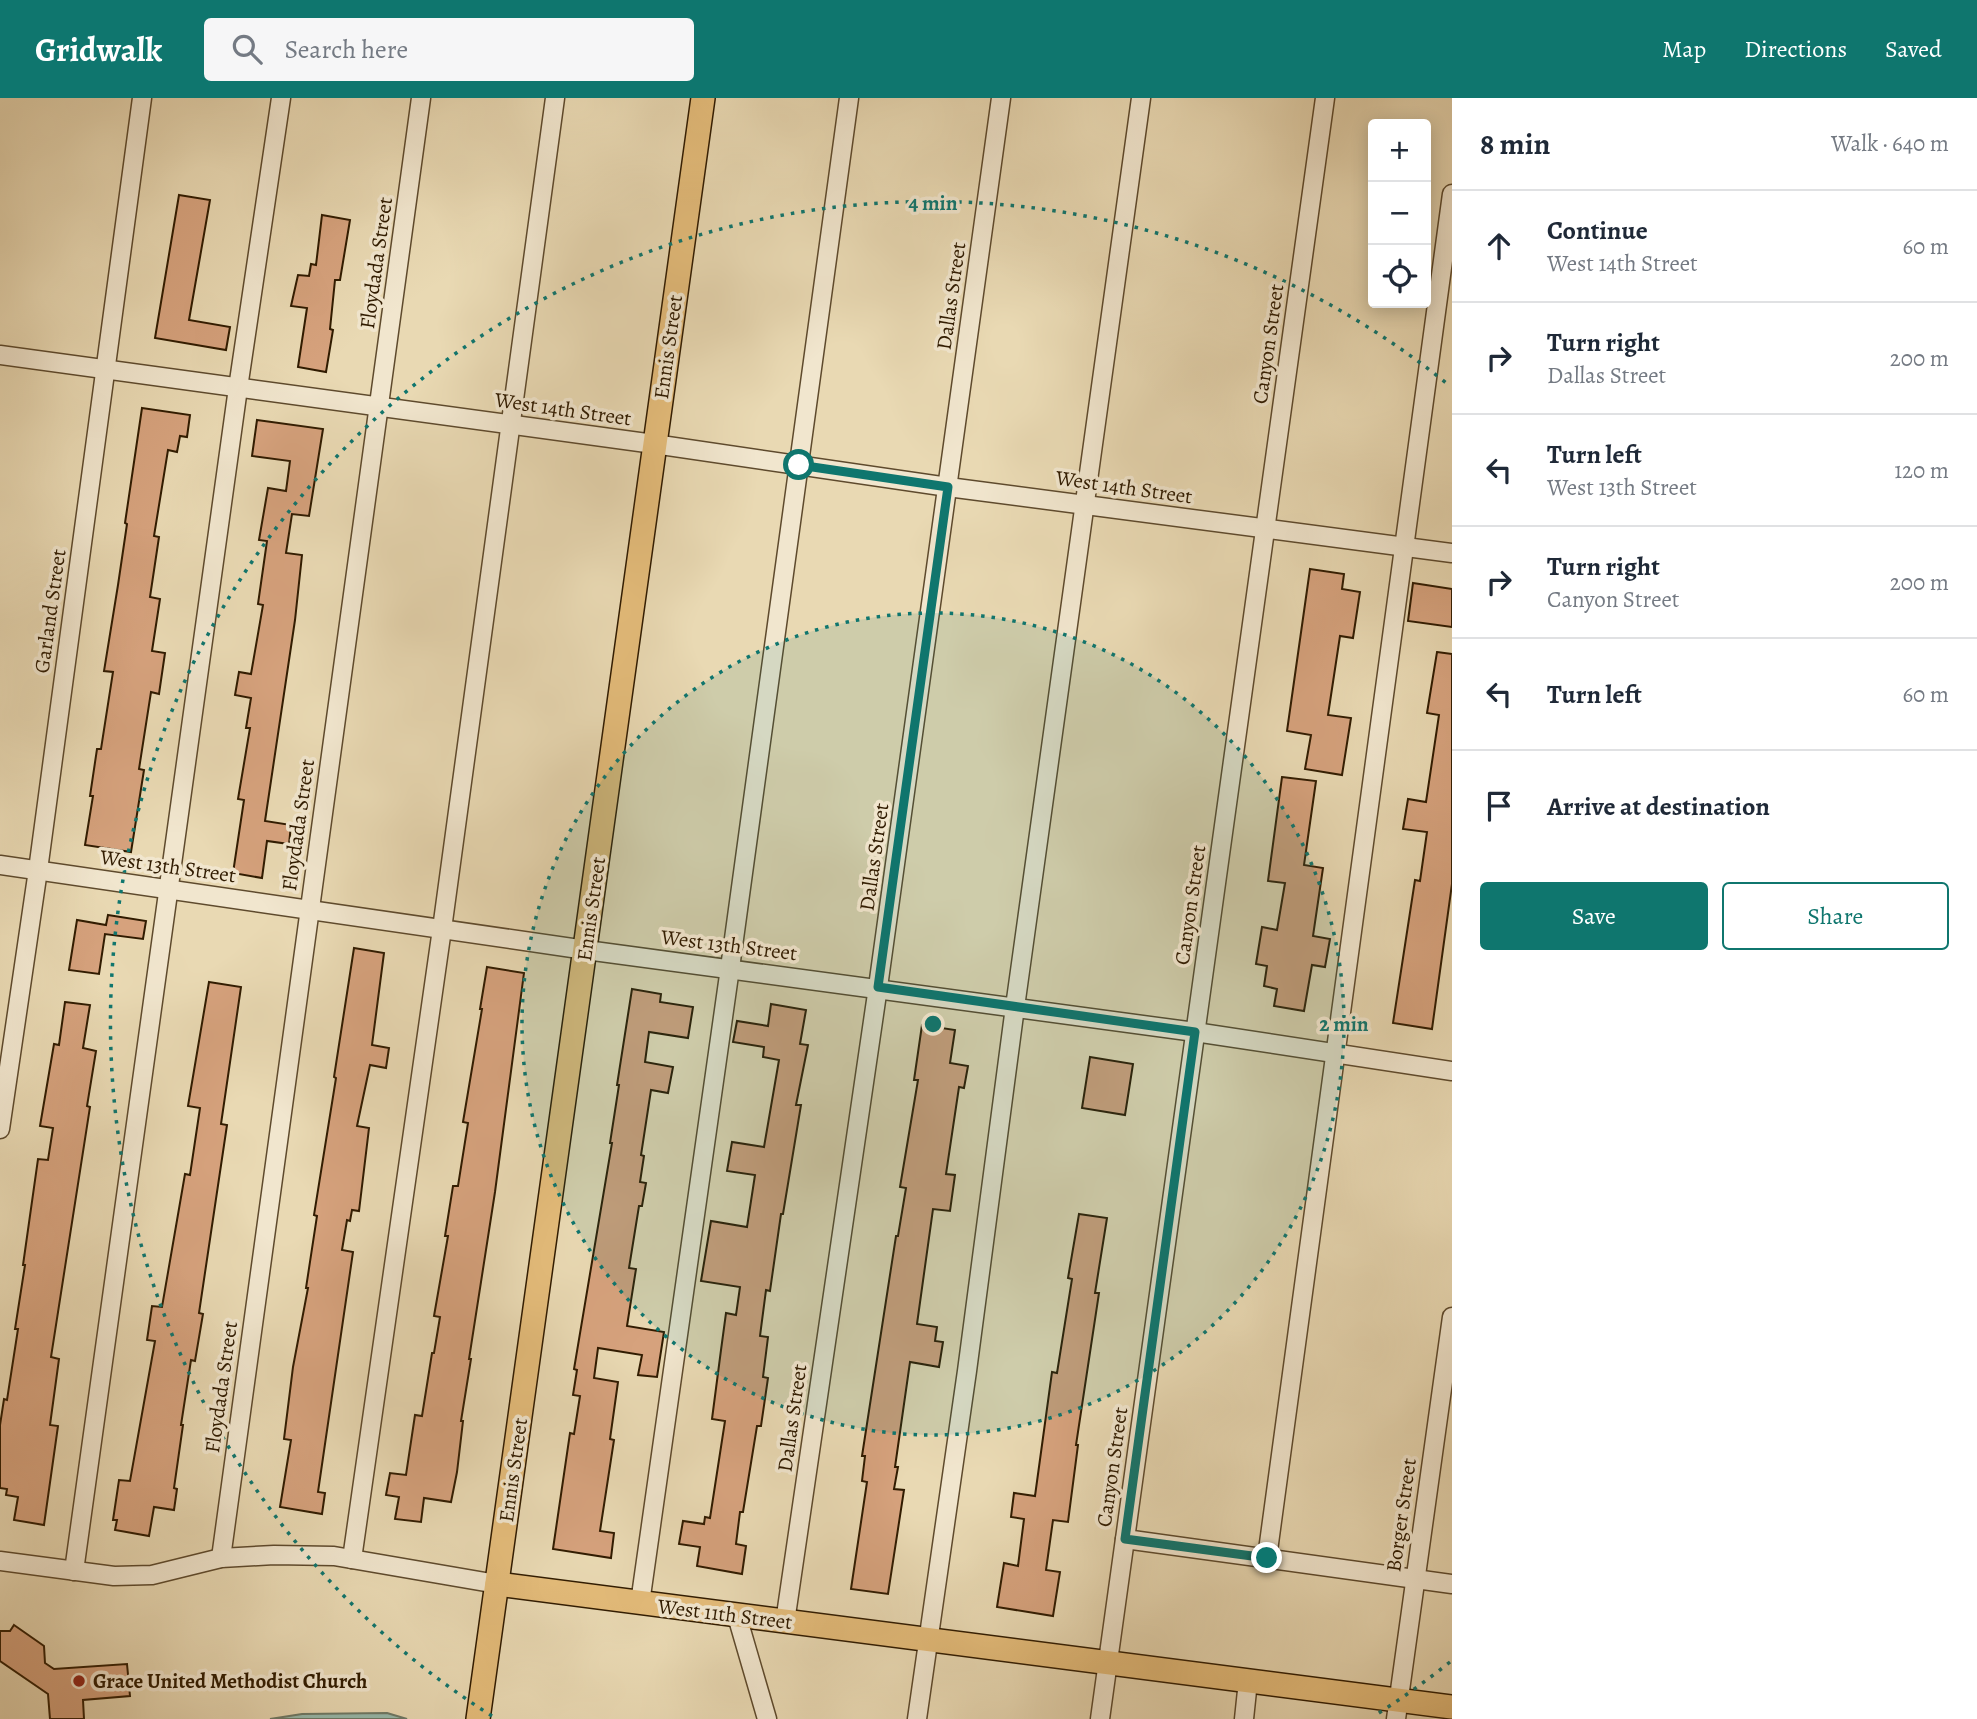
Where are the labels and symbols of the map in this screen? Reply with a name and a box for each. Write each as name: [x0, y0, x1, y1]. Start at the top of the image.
text: 4 min: [908, 189, 958, 217]
street label: Floydada Street: [353, 195, 399, 331]
street label: Dallas Street: [930, 240, 972, 352]
street label: Canyon Street: [1246, 282, 1290, 406]
street label: Ennis Street: [647, 293, 689, 401]
street label: West 14th Street: [492, 385, 633, 432]
route start: [783, 449, 814, 480]
street label: West 14th Street: [1053, 463, 1194, 510]
street label: Garland Street: [27, 547, 73, 675]
street label: Floydada Street: [275, 757, 321, 893]
street label: Dallas Street: [853, 801, 895, 913]
street label: West 13th Street: [97, 842, 238, 889]
street label: Canyon Street: [1168, 843, 1212, 967]
street label: Ennis Street: [570, 855, 612, 963]
street label: West 13th Street: [658, 923, 799, 967]
text: 2 min: [1319, 1010, 1369, 1038]
centre of rings: [921, 1012, 945, 1036]
street label: Floydada Street: [198, 1319, 244, 1455]
street label: Dallas Street: [771, 1362, 813, 1474]
street label: Canyon Street: [1090, 1405, 1134, 1529]
street label: Ennis Street: [492, 1416, 534, 1524]
street label: Borger Street: [1379, 1456, 1423, 1574]
route end: [1251, 1542, 1282, 1573]
street label: West 11th Street: [655, 1592, 794, 1636]
place label: Grace United Methodist Church: [93, 1667, 368, 1695]
marker: Grace United Methodist Church: [71, 1673, 87, 1689]

